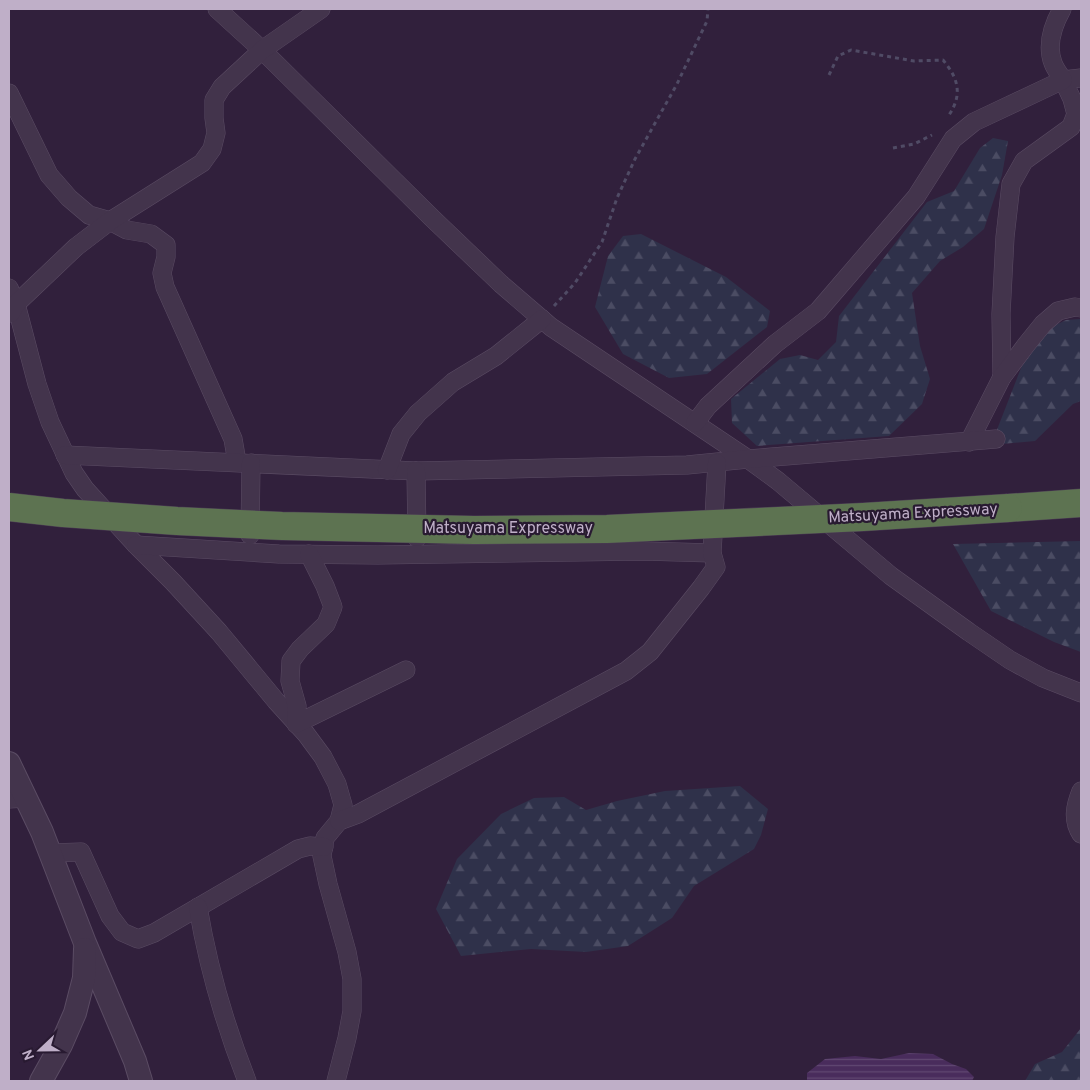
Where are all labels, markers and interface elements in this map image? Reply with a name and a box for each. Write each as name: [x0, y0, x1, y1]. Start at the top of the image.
street label: Matsuyama Expressway: [828, 500, 998, 528]
street label: Matsuyama Expressway: [423, 519, 593, 539]
north arrow: [15, 1025, 65, 1075]
text: N: [20, 1046, 39, 1062]

